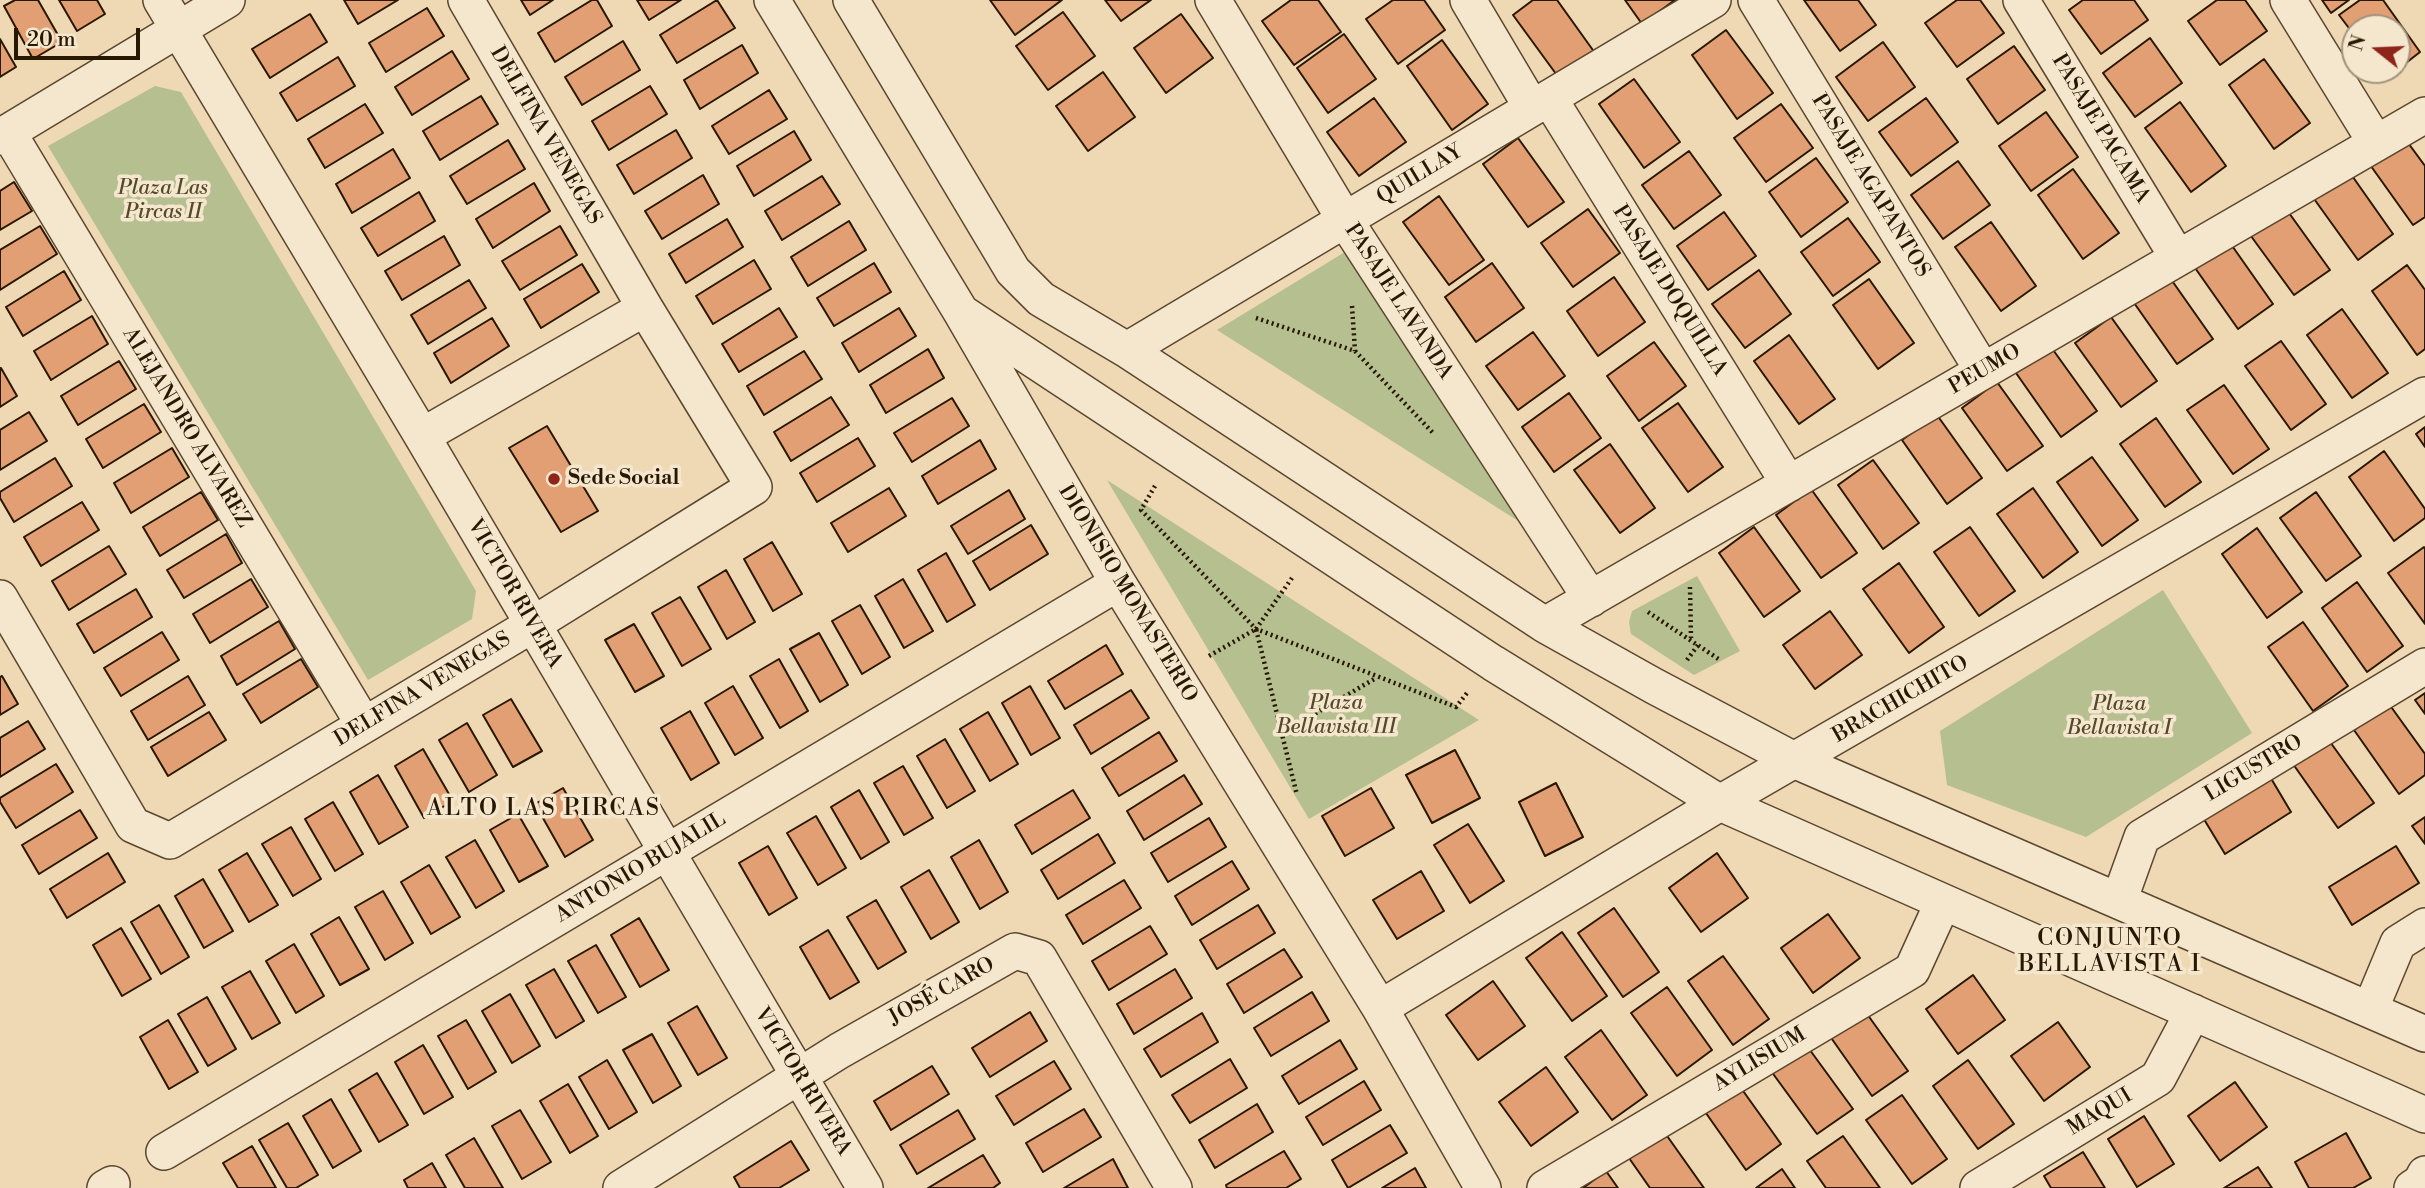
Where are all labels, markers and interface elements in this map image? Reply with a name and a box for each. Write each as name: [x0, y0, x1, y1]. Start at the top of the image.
scale bar: [18, 14, 144, 58]
north arrow: [2341, 14, 2411, 84]
text: 20 m: [27, 27, 76, 53]
text: N: [2344, 32, 2372, 54]
street label: DELFINA VENEGAS: [484, 42, 606, 230]
street label: PASAJE PACAMA: [2046, 50, 2154, 208]
street label: PASAJE AGAPANTOS: [1805, 90, 1935, 282]
street label: QUILLAY: [1373, 140, 1467, 210]
park label: Plaza Las Pircas II: [118, 176, 208, 226]
street label: PASAJE DOQUILLA: [1606, 201, 1732, 381]
street label: PASAJE LAVANDA: [1338, 219, 1458, 385]
street label: ALEJANDRO ALVAREZ: [116, 323, 256, 533]
street label: PEUMO: [1945, 339, 2025, 401]
place label: Sede Social: [568, 466, 679, 492]
marker: Sede Social: [546, 471, 562, 487]
street label: DIONISIO MONASTERIO: [1052, 481, 1202, 707]
street label: VICTOR RIVERA: [461, 515, 567, 673]
street label: DELFINA VENEGAS: [330, 627, 516, 753]
street label: BRACHICHITO: [1829, 651, 1973, 749]
park label: Plaza Bellavista III: [1276, 691, 1396, 741]
park label: Plaza Bellavista I: [2067, 692, 2171, 742]
street label: LIGUSTRO: [2200, 730, 2308, 808]
district label: ALTO LAS PIRCAS: [429, 795, 659, 823]
street label: ANTONIO BUJALIL: [551, 807, 731, 929]
district label: CONJUNTO BELLAVISTA I: [2020, 925, 2200, 979]
street label: JOSÉ CARO: [885, 953, 999, 1031]
street label: VICTOR RIVERA: [748, 1004, 856, 1160]
street label: AYLISIUM: [1709, 1023, 1811, 1097]
street label: MAQUI: [2063, 1084, 2137, 1142]

